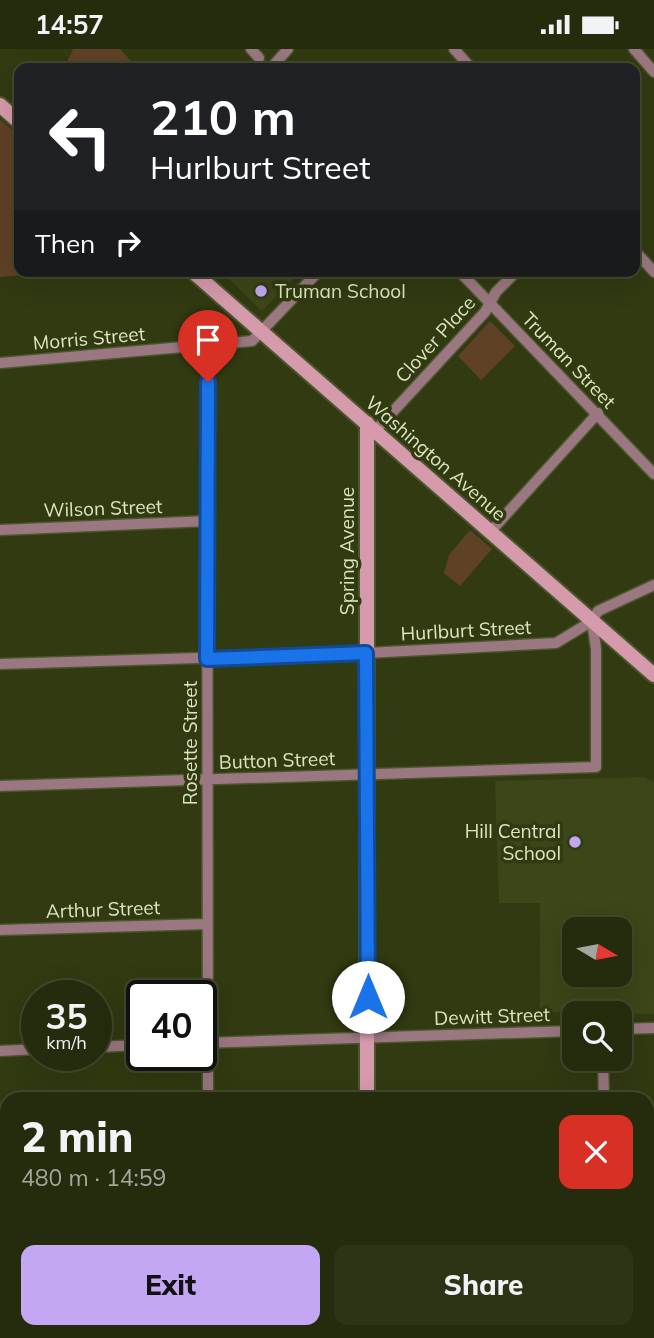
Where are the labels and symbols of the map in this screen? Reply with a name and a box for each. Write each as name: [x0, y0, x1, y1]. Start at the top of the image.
place label: Truman School: [275, 279, 406, 303]
marker: Truman School: [253, 283, 269, 299]
street label: Clover Place: [390, 291, 480, 387]
street label: Truman Street: [517, 307, 621, 413]
pin: [178, 310, 238, 382]
street label: Morris Street: [32, 321, 146, 355]
street label: Washington Avenue: [361, 390, 511, 526]
street label: Spring Avenue: [335, 487, 359, 615]
street label: Wilson Street: [43, 494, 163, 522]
street label: Hurlburt Street: [400, 615, 532, 645]
street label: Rosette Street: [178, 680, 202, 805]
street label: Button Street: [218, 746, 336, 774]
place label: Hill Central School: [465, 819, 561, 865]
marker: Hill Central School: [567, 834, 583, 850]
street label: Arthur Street: [45, 895, 161, 923]
north arrow: [562, 917, 632, 987]
position arrow: [331, 960, 405, 1034]
speed limit sign: 40: [126, 980, 217, 1071]
street label: Dewitt Street: [434, 1002, 551, 1030]

